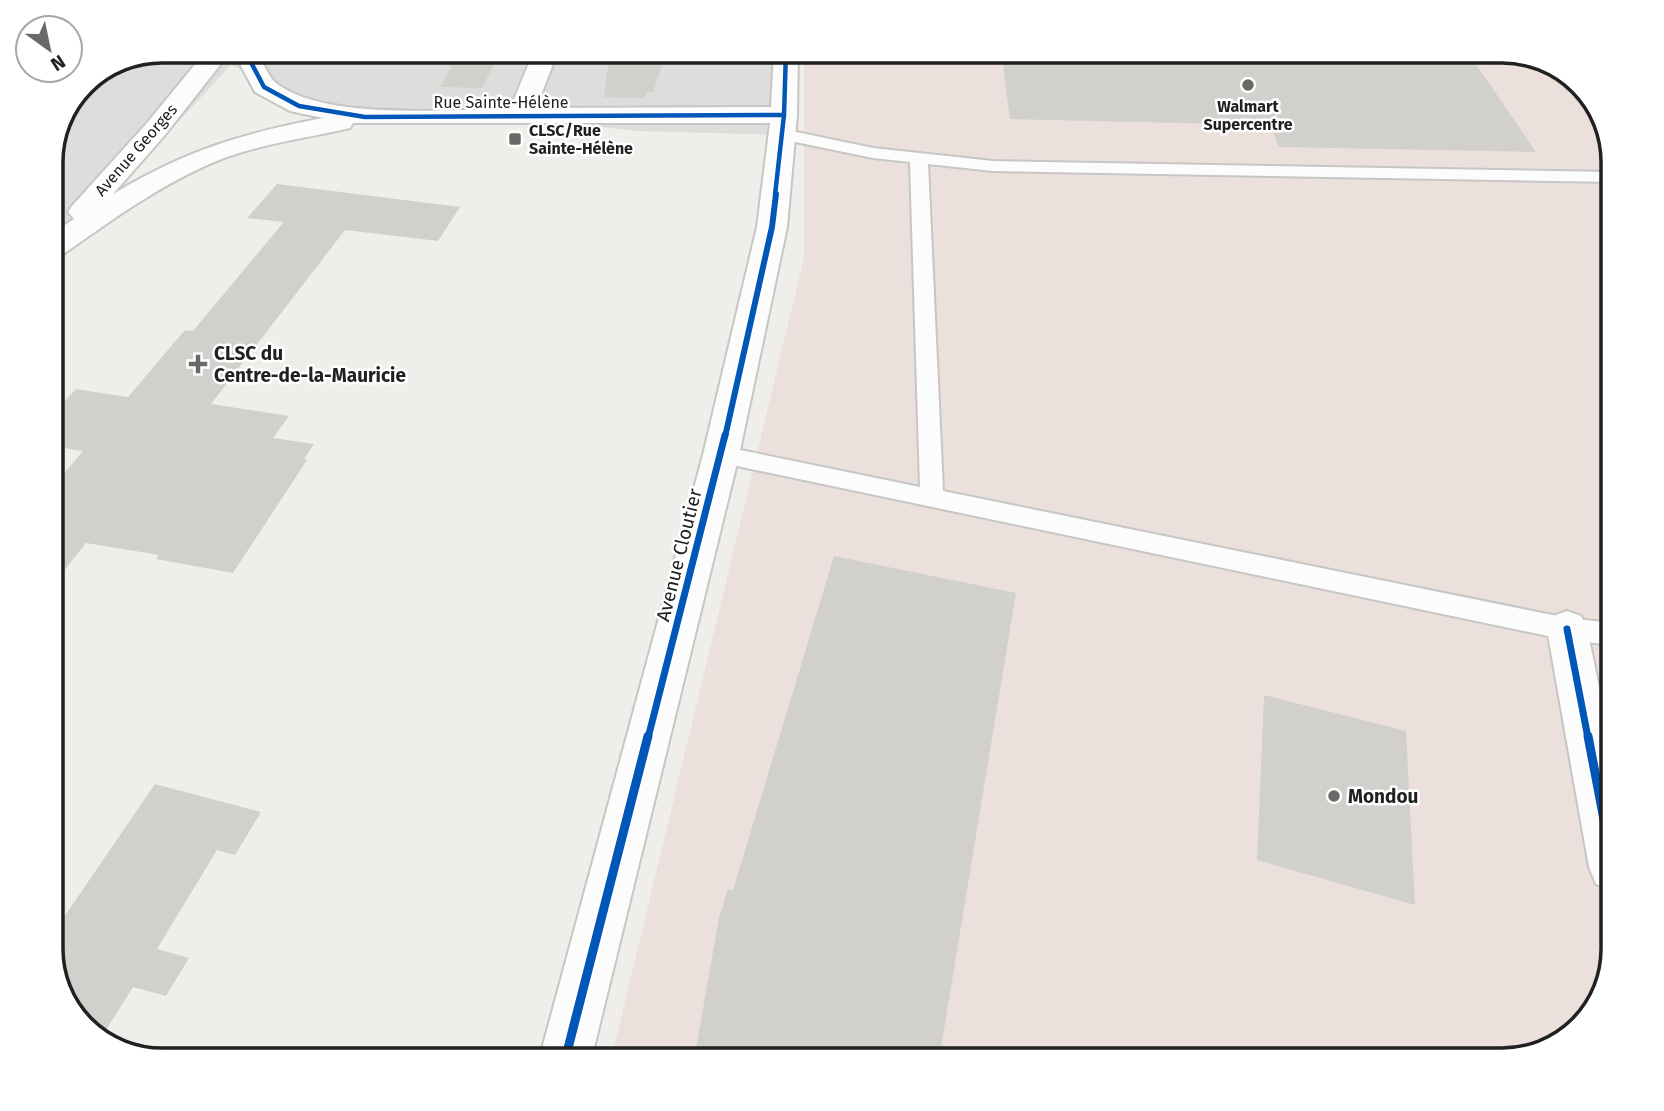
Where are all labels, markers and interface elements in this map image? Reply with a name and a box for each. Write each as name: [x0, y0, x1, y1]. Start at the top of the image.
north arrow: [14, 14, 84, 84]
text: N: [46, 50, 70, 76]
marker: Walmart Supercentre: [1240, 77, 1256, 93]
street label: Rue Sainte-Hélène: [434, 93, 569, 112]
place label: Walmart Supercentre: [1204, 97, 1293, 134]
street label: Avenue Georges: [91, 100, 181, 200]
place label: CLSC/Rue Sainte-Hélène: [529, 121, 633, 158]
marker: CLSC/Rue Sainte-Hélène: [507, 131, 523, 147]
place label: CLSC du Centre-de-la-Mauricie: [214, 342, 406, 387]
marker: CLSC du Centre-de-la-Mauricie: [188, 354, 208, 374]
street label: Avenue Cloutier: [651, 486, 707, 624]
place label: Mondou: [1348, 785, 1418, 808]
marker: Mondou: [1326, 788, 1342, 804]

